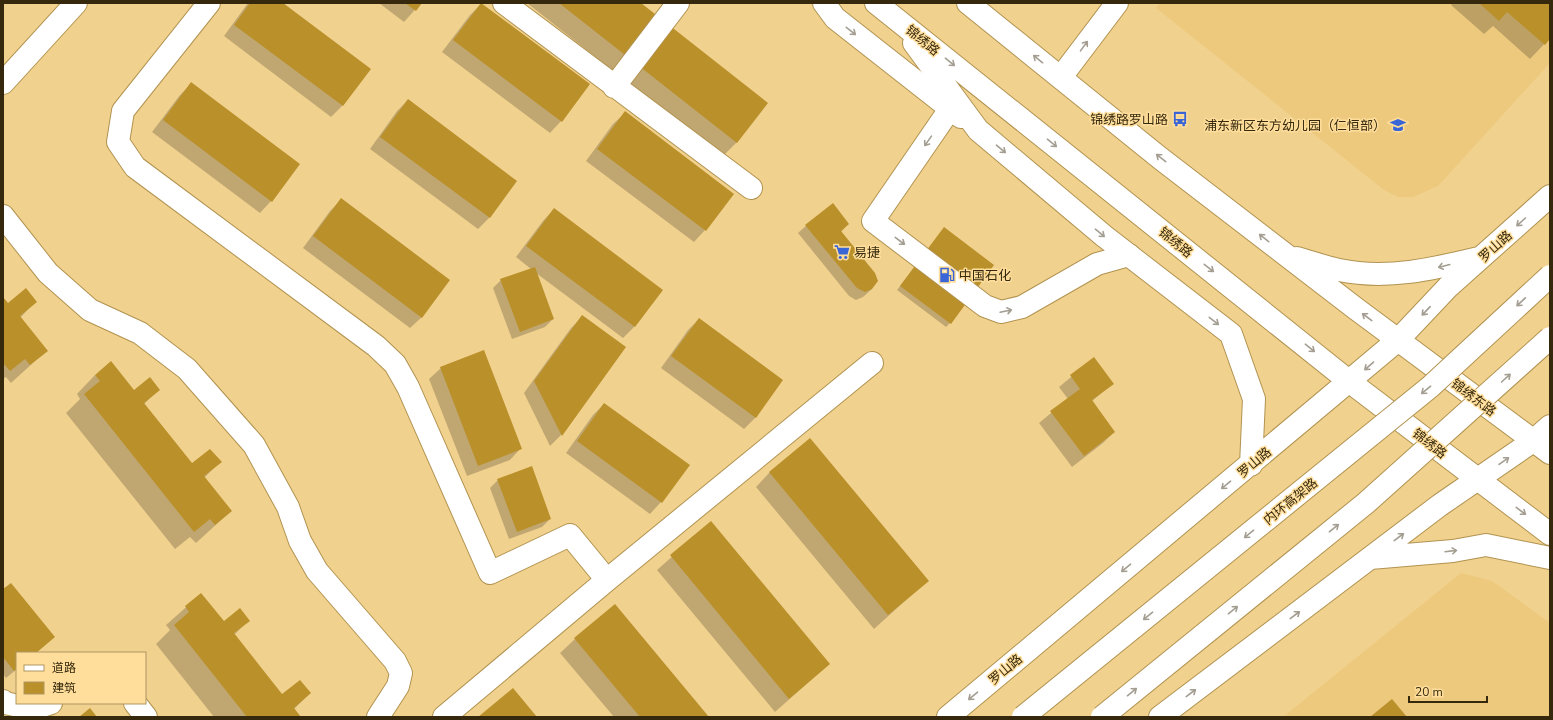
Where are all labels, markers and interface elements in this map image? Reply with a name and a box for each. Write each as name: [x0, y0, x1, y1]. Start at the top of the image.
street label: 锦绣路: [902, 22, 943, 60]
one-way arrow: [846, 26, 857, 35]
one-way arrow: [1080, 41, 1088, 52]
one-way arrow: [1033, 55, 1044, 64]
one-way arrow: [945, 58, 956, 67]
bus stop icon: 锦绣路罗山路: [1171, 110, 1189, 128]
place label: 锦绣路罗山路: [1090, 111, 1168, 129]
school or university icon: 浦东新区东方幼儿园（仁恒部）: [1389, 116, 1407, 134]
place label: 浦东新区东方幼儿园（仁恒部）: [1204, 117, 1386, 135]
one-way arrow: [924, 135, 932, 146]
one-way arrow: [1047, 139, 1058, 147]
one-way arrow: [995, 145, 1006, 154]
one-way arrow: [1156, 154, 1167, 163]
one-way arrow: [1516, 218, 1526, 227]
street label: 锦绣路: [1155, 224, 1196, 262]
street label: 罗山路: [1475, 227, 1516, 266]
one-way arrow: [1095, 228, 1106, 237]
one-way arrow: [1259, 234, 1270, 242]
one-way arrow: [894, 237, 905, 245]
supermarket icon: 易捷: [833, 243, 851, 261]
place label: 易捷: [854, 244, 880, 262]
one-way arrow: [1203, 263, 1214, 272]
one-way arrow: [1438, 263, 1451, 271]
fuel station icon: 中国石化: [938, 266, 956, 284]
place label: 中国石化: [959, 267, 1011, 285]
one-way arrow: [1516, 298, 1527, 307]
one-way arrow: [1000, 306, 1013, 314]
one-way arrow: [1421, 306, 1431, 316]
one-way arrow: [1362, 313, 1373, 321]
one-way arrow: [1209, 317, 1220, 325]
one-way arrow: [1305, 344, 1316, 353]
one-way arrow: [1363, 361, 1374, 370]
one-way arrow: [1500, 374, 1510, 383]
street label: 锦绣东路: [1447, 375, 1500, 421]
one-way arrow: [1420, 386, 1431, 395]
street label: 锦绣路: [1408, 425, 1450, 463]
street label: 罗山路: [1234, 443, 1275, 482]
one-way arrow: [1499, 457, 1510, 465]
street label: 内环高架路: [1260, 474, 1322, 529]
one-way arrow: [1221, 481, 1232, 490]
one-way arrow: [1515, 507, 1526, 515]
one-way arrow: [1329, 524, 1340, 533]
one-way arrow: [1243, 530, 1254, 538]
one-way arrow: [1393, 532, 1404, 541]
one-way arrow: [1444, 547, 1457, 555]
one-way arrow: [1121, 564, 1132, 573]
one-way arrow: [1228, 606, 1239, 615]
one-way arrow: [1142, 611, 1153, 620]
one-way arrow: [1289, 611, 1300, 619]
street label: 罗山路: [985, 650, 1026, 689]
legend: [16, 652, 146, 704]
text: 道路: [52, 660, 76, 676]
scale bar: [1409, 678, 1487, 704]
text: 建筑: [52, 680, 76, 696]
text: 20 m: [1415, 684, 1443, 700]
one-way arrow: [1127, 688, 1138, 697]
one-way arrow: [1186, 689, 1197, 698]
one-way arrow: [967, 692, 978, 701]

